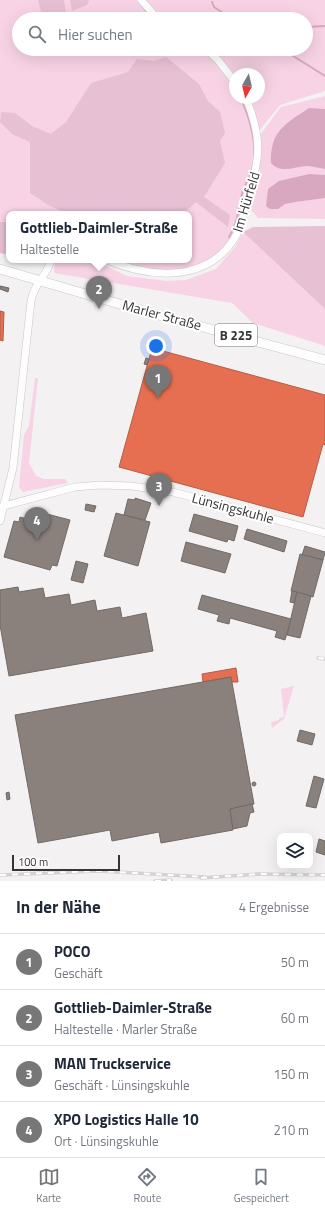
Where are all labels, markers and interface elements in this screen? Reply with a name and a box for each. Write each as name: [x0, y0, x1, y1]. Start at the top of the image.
search box: [12, 12, 313, 56]
icon: search: [26, 23, 48, 45]
text: Hier suchen: [58, 23, 133, 46]
north arrow: [229, 68, 265, 104]
street label: Im Hürfeld: [226, 169, 265, 235]
popup: [6, 211, 192, 263]
text: Gottlieb-Daimler-Straße: [20, 216, 178, 239]
text: Haltestelle: [20, 239, 79, 259]
pin: 2: [86, 276, 112, 309]
street label: Marler Straße: [120, 294, 204, 335]
road number: B 225: [215, 324, 257, 346]
your location: [146, 336, 166, 356]
pin: 1: [145, 365, 171, 398]
pin: 3: [146, 473, 172, 506]
street label: Lünsingskuhle: [190, 486, 277, 529]
pin: 4: [24, 507, 50, 540]
map controls: [277, 833, 313, 869]
button: layers: [277, 833, 313, 869]
scale bar: [12, 853, 120, 872]
text: 100 m: [18, 854, 48, 870]
text: In der Nähe: [16, 894, 101, 920]
text: 4 Ergebnisse: [239, 897, 309, 917]
text: POCO: [54, 940, 90, 963]
text: 1: [25, 952, 33, 972]
text: 50 m: [281, 952, 309, 972]
text: Geschäft: [54, 963, 103, 983]
text: Gottlieb-Daimler-Straße: [54, 996, 212, 1019]
text: 2: [25, 1008, 33, 1028]
text: 60 m: [281, 1008, 309, 1028]
text: Haltestelle · Marler Straße: [54, 1019, 197, 1039]
text: MAN Truckservice: [54, 1052, 171, 1075]
text: 3: [25, 1064, 33, 1084]
text: 150 m: [273, 1064, 309, 1084]
text: Geschäft · Lünsingskuhle: [54, 1075, 190, 1095]
text: XPO Logistics Halle 10: [54, 1108, 199, 1131]
text: 4: [25, 1120, 33, 1140]
text: 210 m: [273, 1120, 309, 1140]
text: Ort · Lünsingskuhle: [54, 1131, 159, 1151]
tab: Karte: [36, 1166, 61, 1206]
tab: Route: [134, 1166, 161, 1206]
tab: Gespeichert: [234, 1166, 289, 1206]

